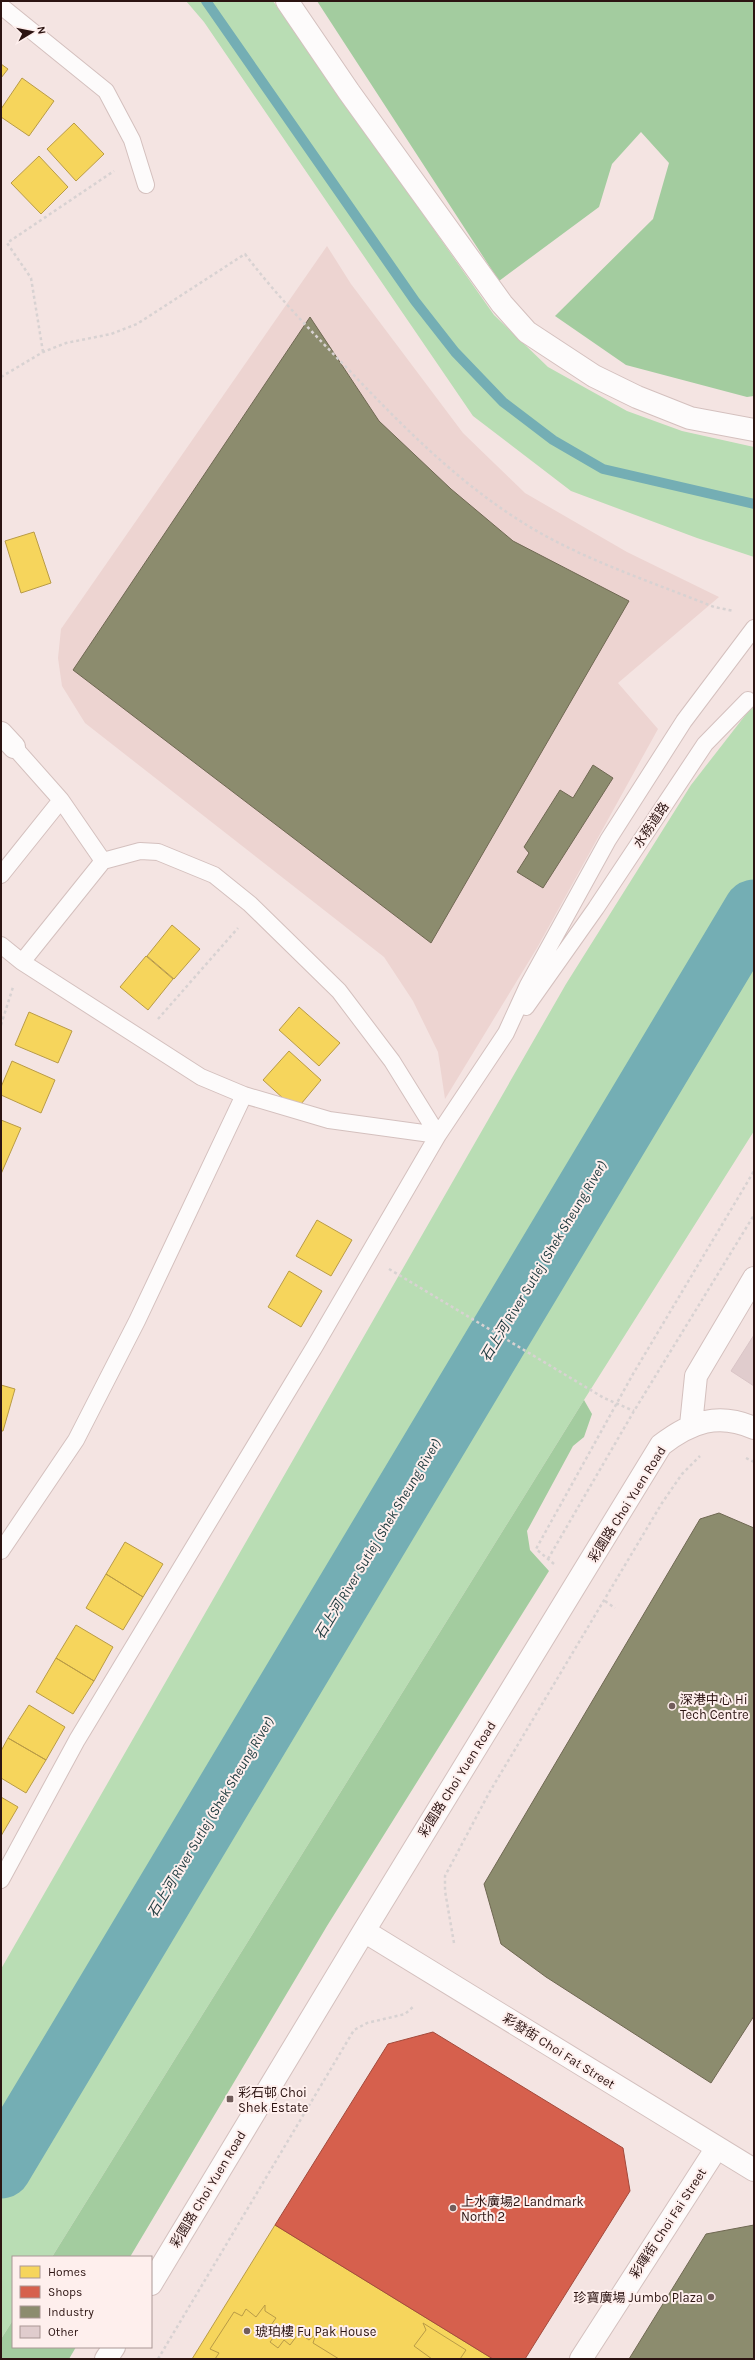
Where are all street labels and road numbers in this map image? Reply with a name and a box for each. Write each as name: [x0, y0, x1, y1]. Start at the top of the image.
street label: 水務道路: [630, 799, 672, 851]
street label: 彩園路 Choi Yuen Road: [585, 1443, 669, 1565]
street label: 彩園路 Choi Yuen Road: [415, 1718, 499, 1840]
street label: 彩發街 Choi Fat Street: [500, 2010, 618, 2092]
street label: 彩園路 Choi Yuen Road: [167, 2128, 249, 2250]
street label: 彩暉街 Choi Fai Street: [627, 2165, 709, 2281]

